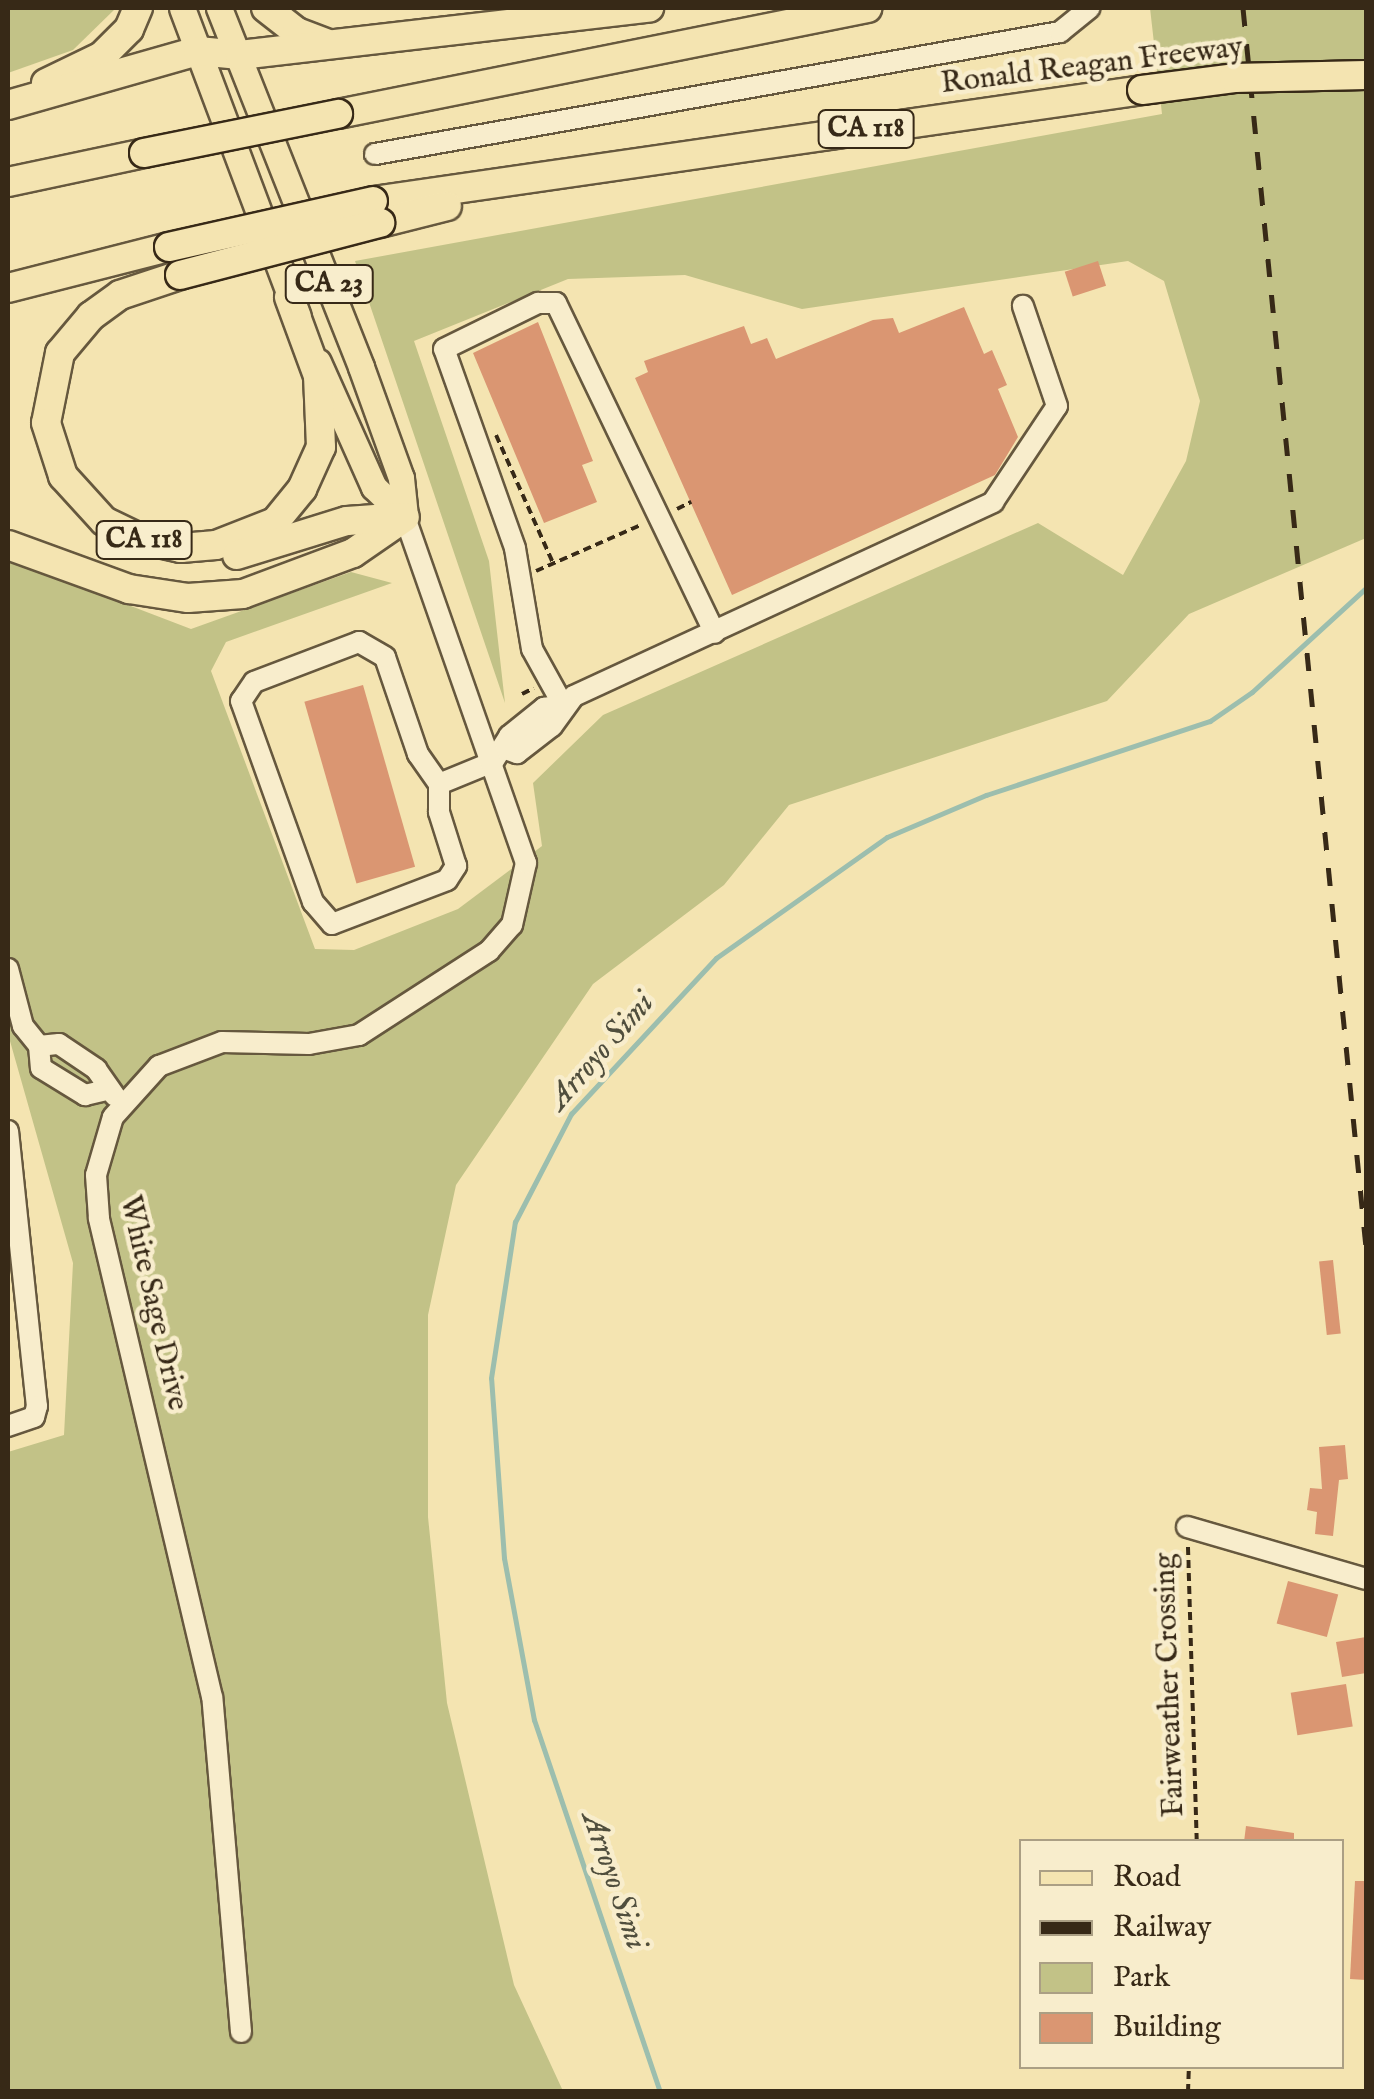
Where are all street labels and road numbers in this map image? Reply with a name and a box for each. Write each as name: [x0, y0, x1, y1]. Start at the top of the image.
street label: Ronald Reagan Freeway: [939, 30, 1245, 102]
road number: CA 118: [816, 106, 916, 152]
road number: CA 23: [284, 261, 374, 307]
road number: CA 118: [94, 517, 194, 563]
street label: White Sage Drive: [111, 1192, 195, 1414]
street label: Fairweather Crossing: [1147, 1552, 1193, 1818]

